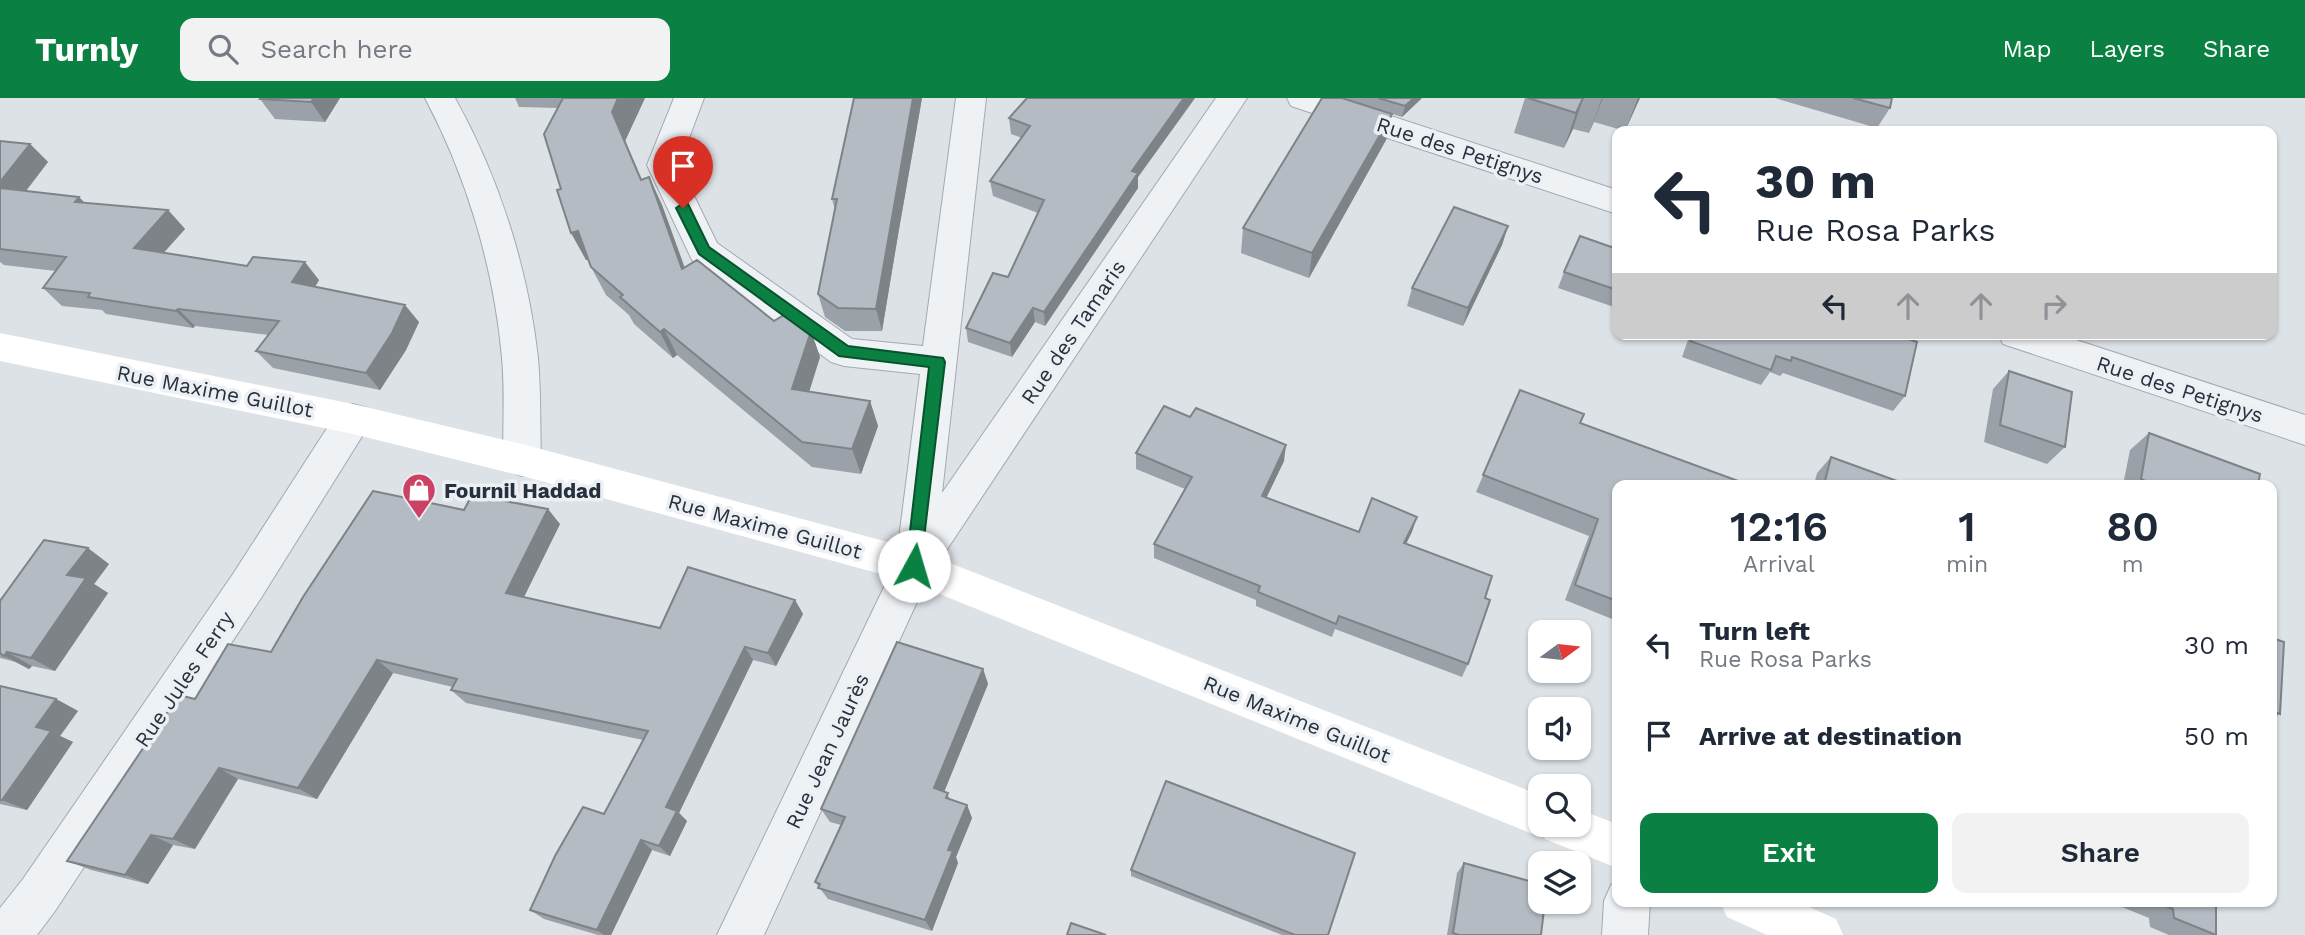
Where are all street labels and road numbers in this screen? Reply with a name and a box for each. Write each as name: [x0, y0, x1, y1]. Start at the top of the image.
street label: Rue des Petignys: [1373, 111, 1547, 189]
street label: Rue des Tamaris: [1016, 255, 1130, 409]
street label: Rue des Petignys: [2093, 350, 2267, 428]
street label: Rue Maxime Guillot: [115, 360, 316, 422]
street label: Rue Maxime Guillot: [665, 488, 865, 564]
street label: Rue Jules Ferry: [129, 606, 239, 752]
street label: Rue Jean Jaurès: [780, 669, 874, 833]
street label: Rue Maxime Guillot: [1200, 670, 1394, 768]

